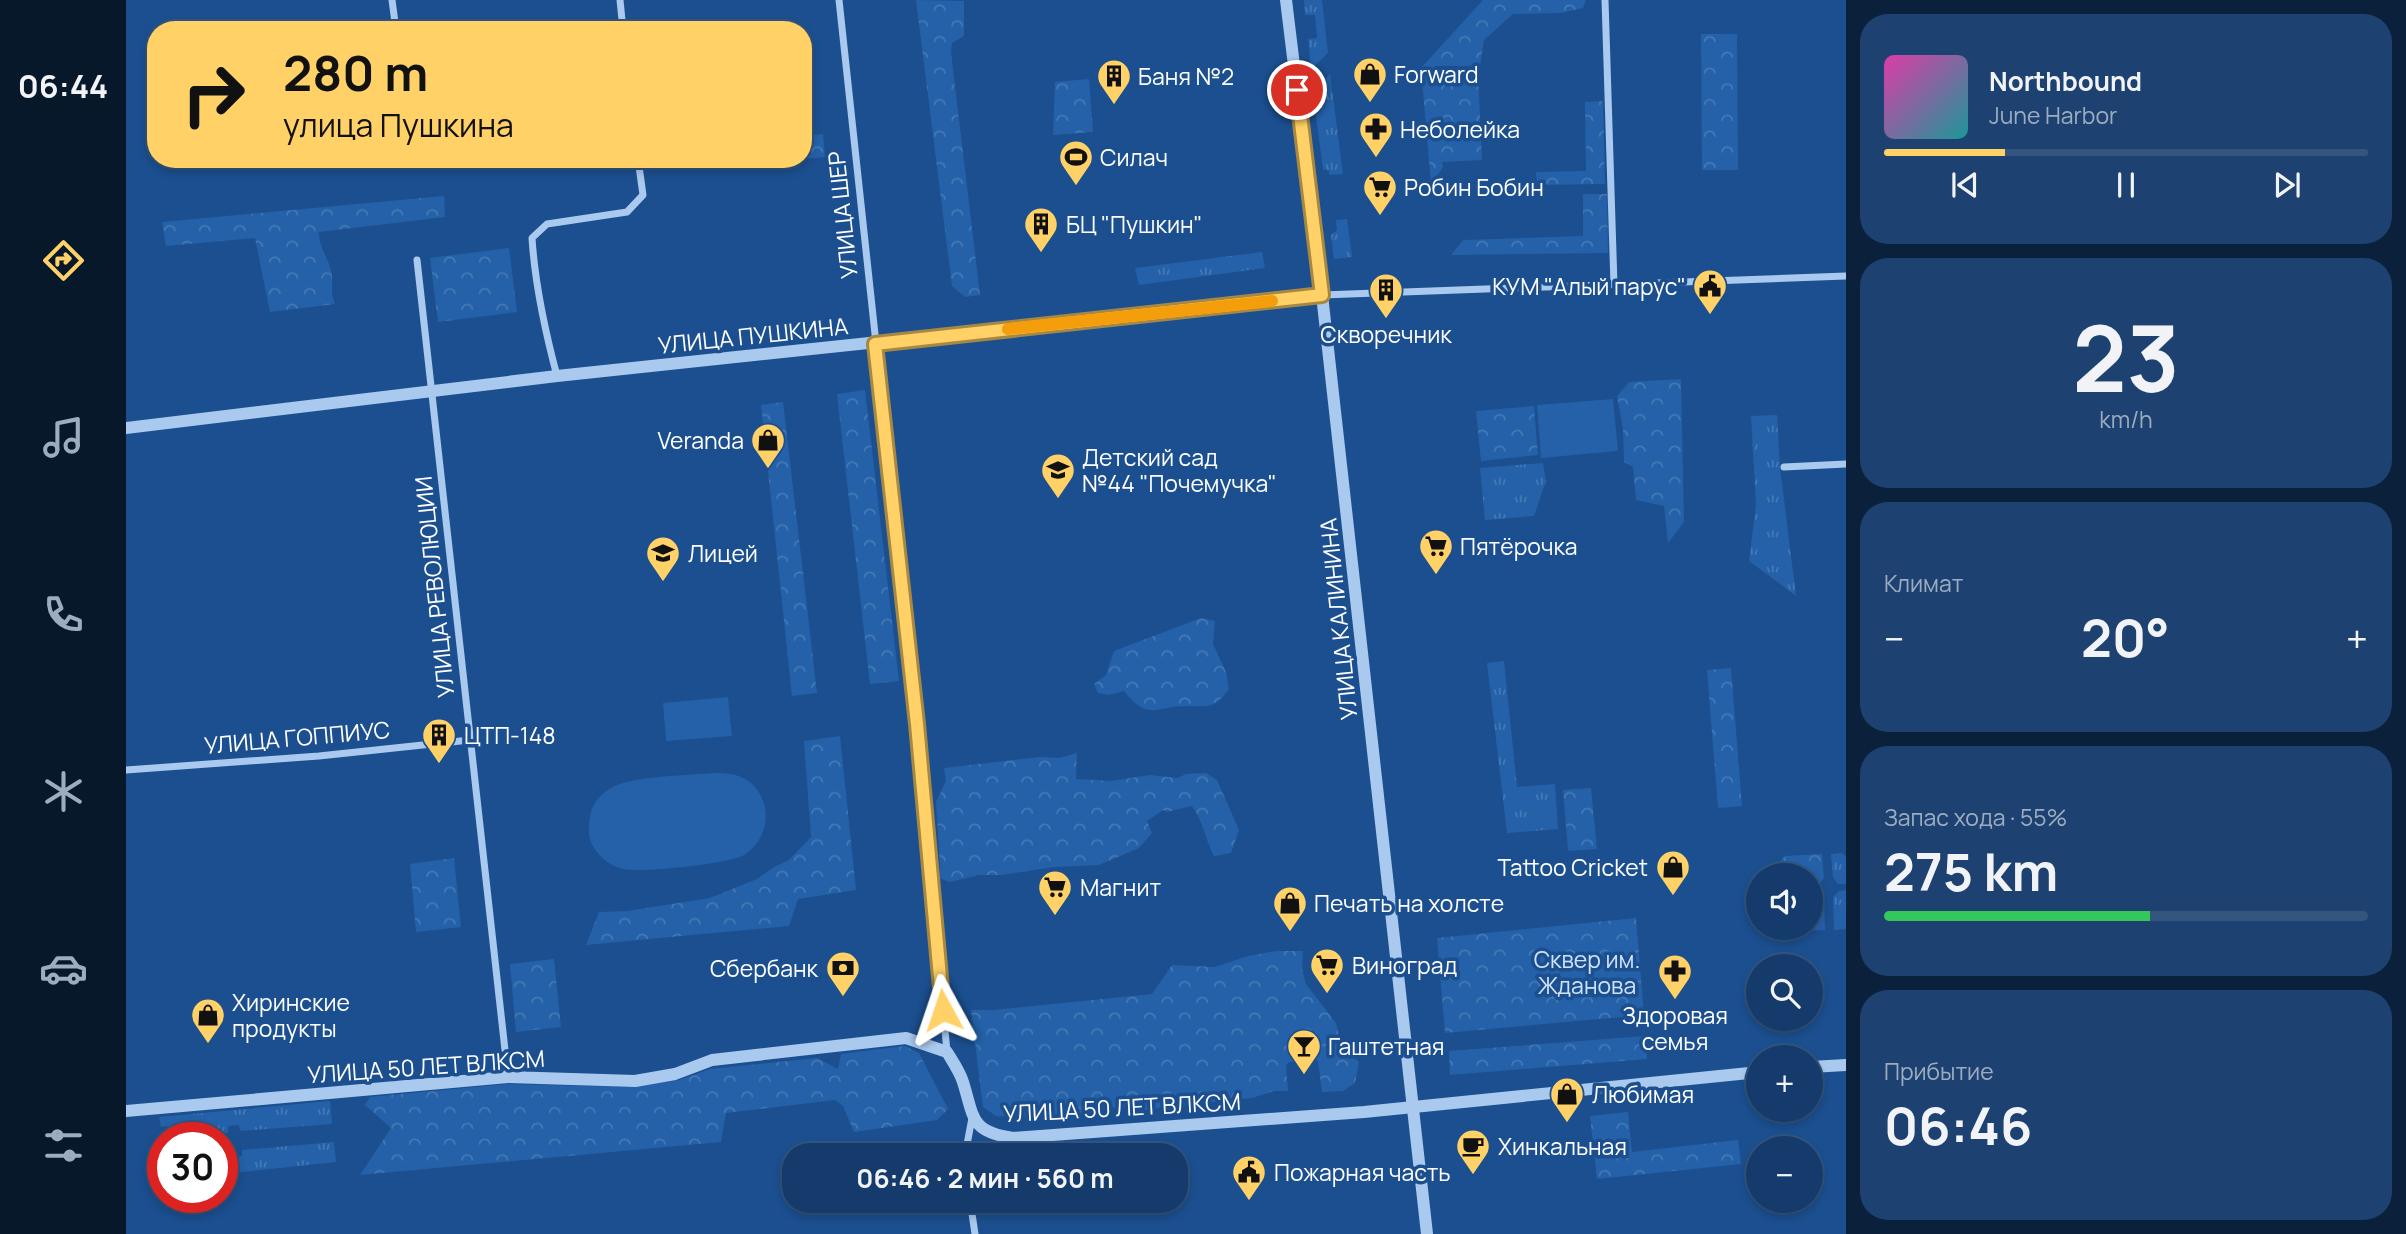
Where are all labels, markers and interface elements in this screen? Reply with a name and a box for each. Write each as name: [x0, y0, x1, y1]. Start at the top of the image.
text: 280 m: [283, 39, 428, 106]
icon: right: [168, 49, 259, 140]
shop icon: Forward: [1351, 55, 1389, 104]
building icon: Баня №2: [1095, 57, 1133, 106]
place label: Forward: [1394, 58, 1479, 90]
place label: Баня №2: [1138, 60, 1234, 92]
pin: [1267, 60, 1327, 120]
text: Northbound: [1989, 63, 2142, 99]
text: 06:44: [18, 64, 108, 108]
icon: arrive: [1278, 71, 1316, 109]
text: June Harbor: [1989, 99, 2117, 131]
text: улица Пушкина: [283, 103, 514, 147]
pharmacy icon: Неболейка: [1357, 110, 1395, 159]
place label: Неболейка: [1400, 113, 1520, 145]
sports icon: Силач: [1057, 138, 1095, 187]
place label: Силач: [1100, 141, 1168, 173]
street label: УЛИЦА ШЕР: [819, 150, 865, 280]
icon: previous: [1946, 166, 1984, 204]
icon: pause: [2107, 166, 2145, 204]
icon: next: [2268, 166, 2306, 204]
supermarket icon: Робин Бобин: [1361, 168, 1399, 217]
place label: Робин Бобин: [1404, 171, 1544, 203]
building icon: БЦ "Пушкин": [1022, 205, 1060, 254]
place label: БЦ "Пушкин": [1066, 208, 1203, 240]
icon: directions: [39, 236, 88, 285]
public building icon: КУМ "Алый парус": [1691, 267, 1729, 316]
place label: КУМ "Алый парус": [1492, 270, 1686, 302]
building icon: Скворечник: [1367, 271, 1405, 320]
text: 23: [2072, 295, 2180, 419]
street label: УЛИЦА ПУШКИНА: [656, 309, 850, 361]
place label: Скворечник: [1320, 318, 1452, 350]
text: km/h: [2099, 403, 2153, 435]
icon: music: [39, 413, 88, 462]
shop icon: Veranda: [749, 421, 787, 470]
place label: Veranda: [657, 424, 744, 456]
place label: Детский сад №44 "Почемучка": [1082, 441, 1277, 499]
school or university icon: Детский сад №44 "Почемучка": [1039, 451, 1077, 500]
street label: УЛИЦА РЕВОЛЮЦИИ: [406, 475, 462, 699]
street label: УЛИЦА КАЛИНИНА: [1311, 516, 1365, 722]
supermarket icon: Пятёрочка: [1417, 527, 1455, 576]
place label: Пятёрочка: [1460, 530, 1578, 562]
school or university icon: Лицей: [644, 534, 682, 583]
place label: Лицей: [688, 537, 758, 569]
text: Климат: [1884, 567, 1963, 599]
icon: phone: [39, 590, 88, 639]
text: 20°: [2081, 602, 2170, 673]
text: −: [1884, 612, 1905, 664]
text: +: [2346, 612, 2368, 664]
street label: УЛИЦА ГОППИУС: [203, 713, 391, 761]
building icon: ЦТП-148: [420, 716, 458, 765]
place label: ЦТП-148: [464, 719, 556, 751]
icon: climate: [39, 767, 88, 816]
text: Запас хода · 55%: [1884, 801, 2067, 833]
text: 275 km: [1884, 836, 2058, 907]
shop icon: Tattoo Cricket: [1654, 848, 1692, 897]
place label: Tattoo Cricket: [1498, 851, 1648, 883]
map controls: [1746, 863, 1823, 1213]
button: sound: [1746, 863, 1823, 940]
supermarket icon: Магнит: [1036, 868, 1074, 917]
place label: Магнит: [1080, 871, 1161, 903]
shop icon: Печать на холсте: [1271, 884, 1309, 933]
place label: Печать на холсте: [1314, 887, 1504, 919]
park label: Сквер им. Жданова: [1534, 943, 1640, 1001]
icon: car: [39, 944, 88, 993]
supermarket icon: Виноград: [1308, 946, 1346, 995]
bank icon: Сбербанк: [824, 949, 862, 998]
place label: Виноград: [1352, 949, 1457, 981]
place label: Сбербанк: [710, 952, 819, 984]
pharmacy icon: Здоровая семья: [1656, 952, 1694, 1001]
button: search: [1746, 954, 1823, 1031]
position arrow: [906, 973, 980, 1047]
place label: Хиринские продукты: [232, 986, 350, 1044]
shop icon: Хиринские продукты: [189, 996, 227, 1045]
place label: Здоровая семья: [1622, 999, 1728, 1057]
bar icon: Гаштетная: [1285, 1027, 1323, 1076]
place label: Гаштетная: [1328, 1030, 1444, 1062]
street label: УЛИЦА 50 ЛЕТ ВЛКСМ: [306, 1042, 546, 1090]
button: +: [1746, 1045, 1823, 1122]
text: Прибытие: [1884, 1055, 1994, 1087]
shop icon: Любимая: [1548, 1075, 1586, 1124]
place label: Любимая: [1592, 1078, 1694, 1110]
street label: УЛИЦА 50 ЛЕТ ВЛКСМ: [1002, 1085, 1242, 1129]
text: 06:46: [1884, 1090, 2032, 1161]
icon: filters: [39, 1121, 88, 1170]
speed limit sign: 30: [147, 1122, 238, 1213]
cafe icon: Хинкальная: [1454, 1127, 1492, 1176]
place label: Хинкальная: [1498, 1130, 1627, 1162]
button: −: [1746, 1136, 1823, 1213]
public building icon: Пожарная часть: [1230, 1153, 1268, 1202]
place label: Пожарная часть: [1274, 1156, 1451, 1188]
text: 06:46 · 2 мин · 560 m: [856, 1160, 1114, 1196]

